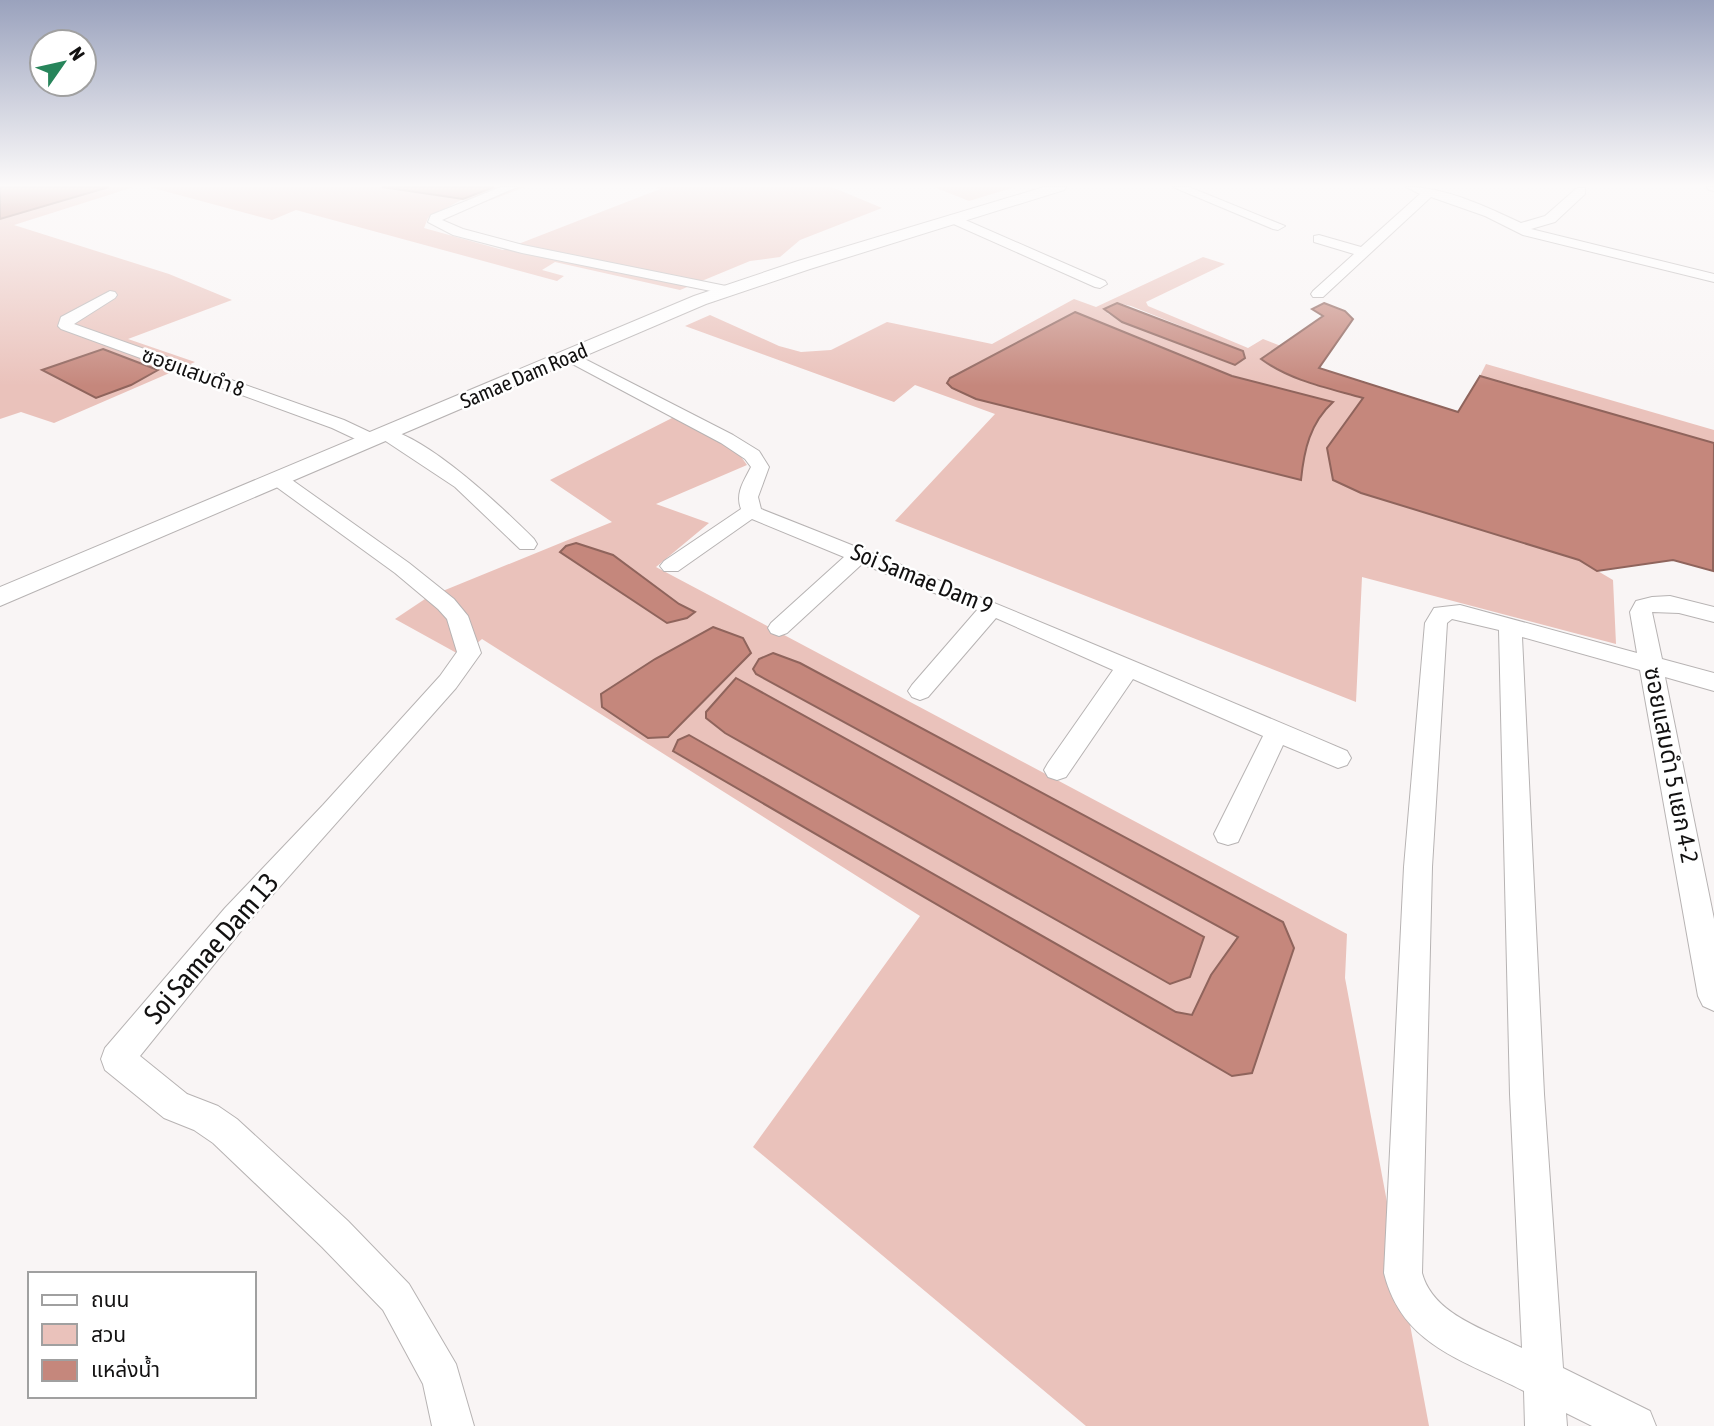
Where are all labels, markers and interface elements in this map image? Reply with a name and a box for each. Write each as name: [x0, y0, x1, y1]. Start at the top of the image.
north arrow: [28, 28, 98, 98]
text: N: [65, 43, 89, 64]
street label: Samae Dam Road: [457, 338, 591, 413]
street label: ซอยแสมดำ 8: [139, 341, 248, 401]
street label: Soi Samae Dam 9: [847, 538, 997, 619]
street label: ซอยแสมดำ 5 แยก 4-2: [1639, 665, 1704, 865]
street label: Soi Samae Dam 13: [137, 866, 285, 1030]
legend: [28, 1272, 256, 1398]
text: ถนน: [91, 1287, 129, 1311]
text: สวน: [91, 1322, 126, 1346]
text: แหล่งน้ำ: [91, 1355, 160, 1381]

